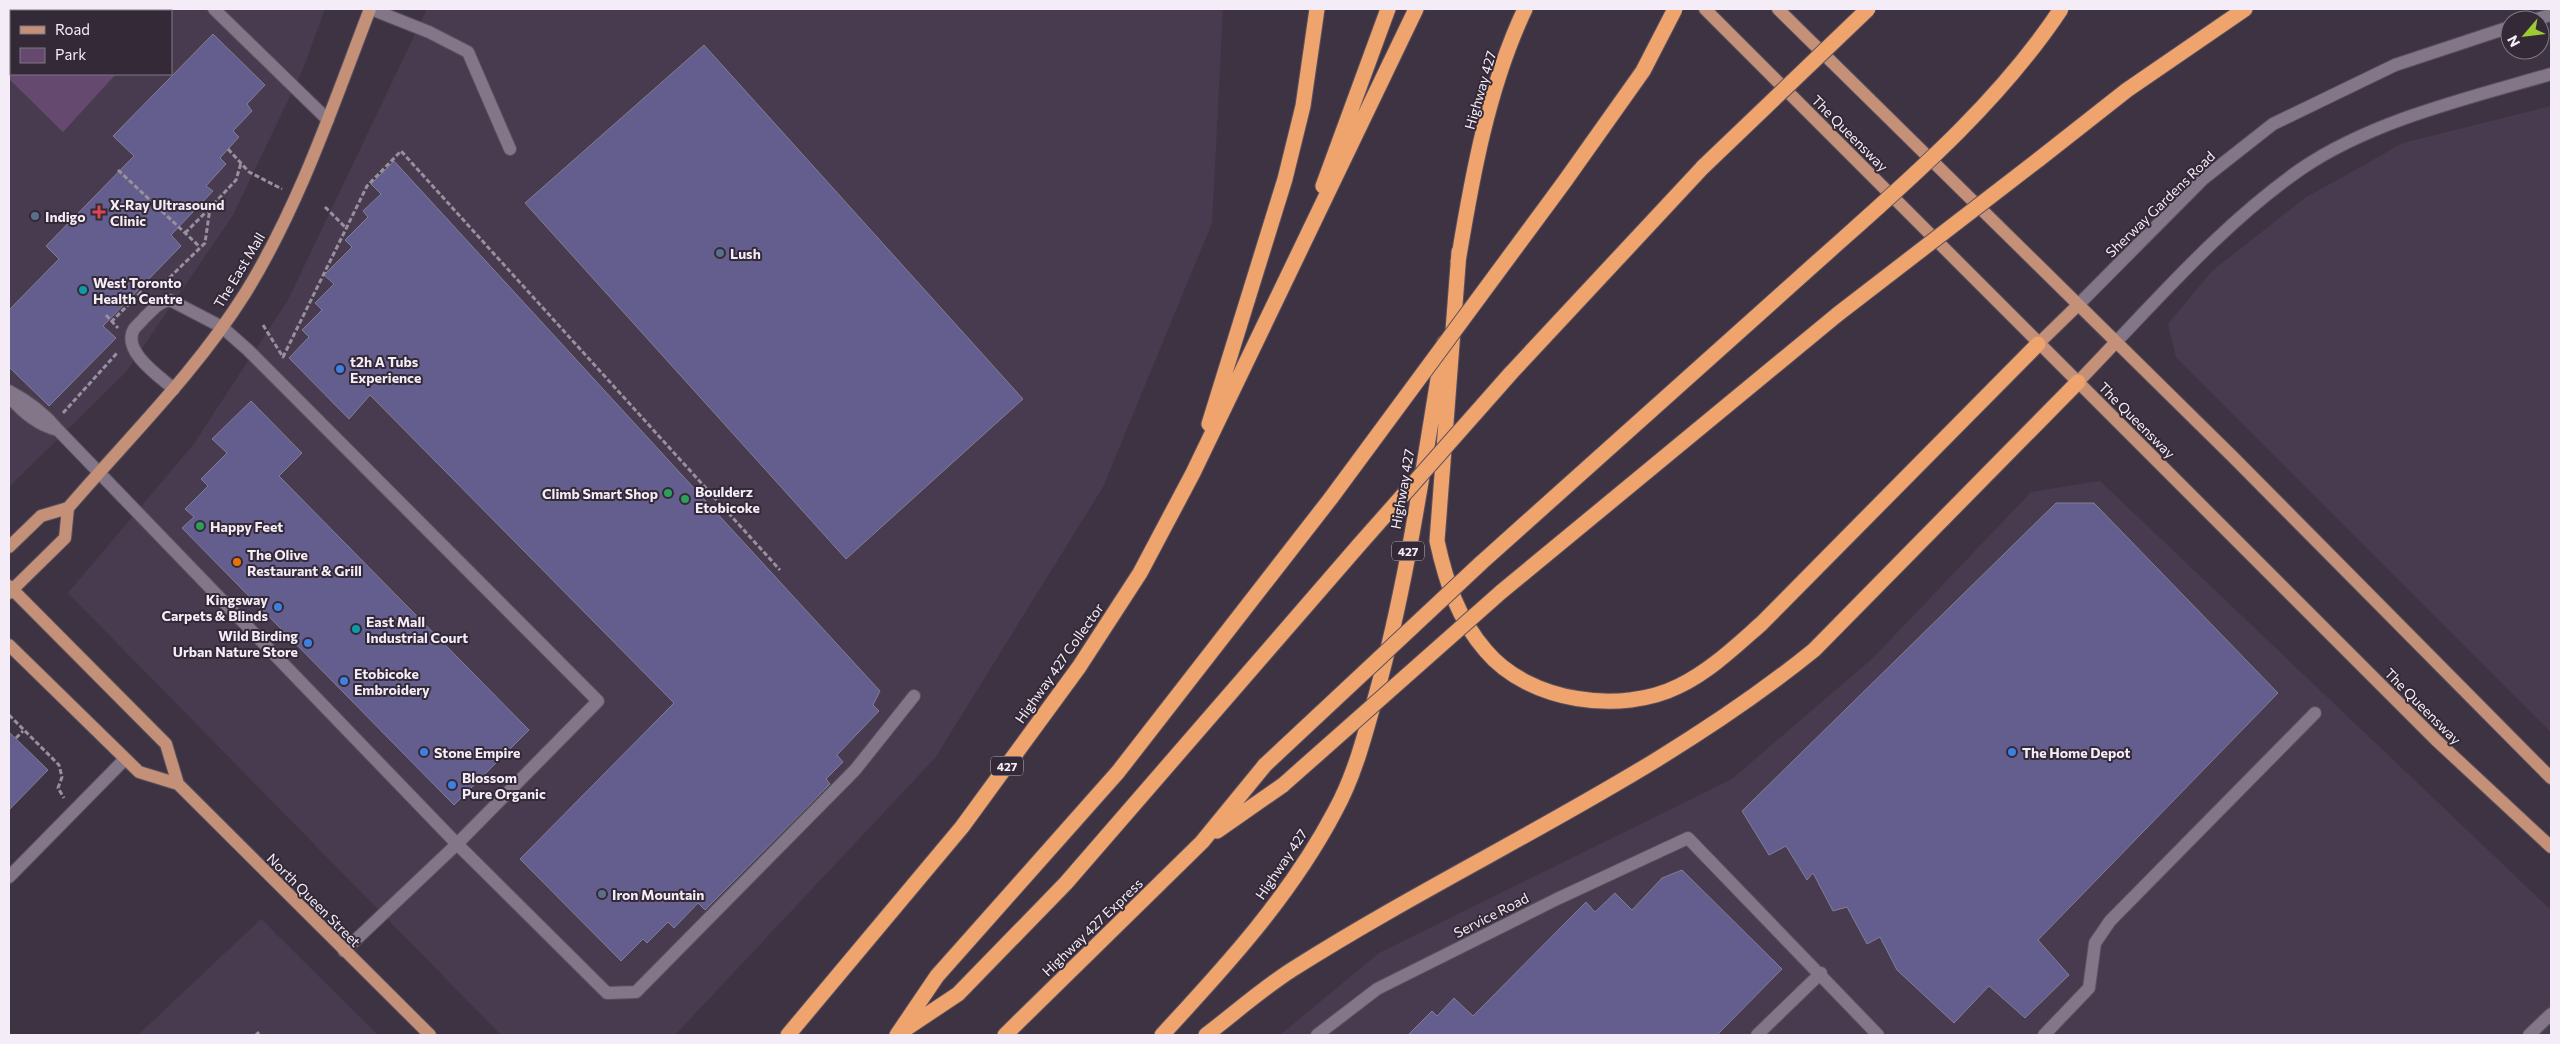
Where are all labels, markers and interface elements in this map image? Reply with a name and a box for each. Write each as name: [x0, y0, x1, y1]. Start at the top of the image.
legend: [10, 10, 172, 75]
north arrow: [2500, 10, 2550, 60]
text: Road: [55, 20, 90, 38]
text: N: [2503, 33, 2523, 50]
text: Park: [55, 45, 86, 63]
street label: Highway 427: [1461, 49, 1499, 131]
street label: The Queensway: [1808, 91, 1892, 175]
street label: Sherway Gardens Road: [2102, 147, 2218, 261]
place label: X-Ray Ultrasound Clinic: [110, 196, 224, 229]
marker: X-Ray Ultrasound Clinic: [92, 205, 106, 219]
place label: Indigo: [45, 208, 86, 225]
marker: Indigo: [29, 210, 41, 222]
street label: The East Mall: [210, 229, 268, 311]
place label: Lush: [730, 245, 761, 262]
marker: Lush: [714, 247, 726, 259]
place label: West Toronto Health Centre: [93, 274, 183, 307]
marker: West Toronto Health Centre: [77, 284, 89, 296]
place label: t2h A Tubs Experience: [350, 353, 421, 386]
marker: t2h A Tubs Experience: [334, 363, 346, 375]
street label: The Queensway: [2095, 378, 2179, 462]
street label: Highway 427: [1387, 448, 1417, 530]
place label: Boulderz Etobicoke: [695, 483, 760, 516]
place label: Climb Smart Shop: [542, 485, 658, 502]
marker: Climb Smart Shop: [662, 487, 674, 499]
marker: Boulderz Etobicoke: [679, 493, 691, 505]
place label: Happy Feet: [210, 518, 283, 535]
marker: Happy Feet: [194, 520, 206, 532]
road number: 427: [1392, 542, 1424, 560]
place label: The Olive Restaurant & Grill: [247, 546, 362, 579]
marker: The Olive Restaurant & Grill: [231, 556, 243, 568]
place label: Kingsway Carpets & Blinds: [161, 591, 268, 624]
street label: Highway 427 Collector: [1011, 599, 1107, 726]
marker: Kingsway Carpets & Blinds: [272, 601, 284, 613]
place label: East Mall Industrial Court: [366, 613, 468, 646]
marker: East Mall Industrial Court: [350, 623, 362, 635]
place label: Wild Birding Urban Nature Store: [173, 627, 298, 660]
marker: Wild Birding Urban Nature Store: [302, 637, 314, 649]
street label: The Queensway: [2381, 664, 2465, 748]
place label: Etobicoke Embroidery: [354, 665, 430, 698]
marker: Etobicoke Embroidery: [338, 675, 350, 687]
place label: Stone Empire: [434, 744, 520, 761]
place label: The Home Depot: [2022, 744, 2131, 761]
marker: Stone Empire: [418, 746, 430, 758]
marker: The Home Depot: [2006, 746, 2018, 758]
road number: 427: [991, 756, 1023, 776]
place label: Blossom Pure Organic: [462, 769, 546, 802]
marker: Blossom Pure Organic: [446, 779, 458, 791]
street label: Highway 427: [1251, 826, 1311, 902]
street label: North Queen Street: [264, 850, 364, 950]
street label: Highway 427 Express: [1038, 875, 1146, 979]
place label: Iron Mountain: [612, 886, 704, 903]
marker: Iron Mountain: [596, 888, 608, 900]
street label: Service Road: [1451, 889, 1531, 941]

